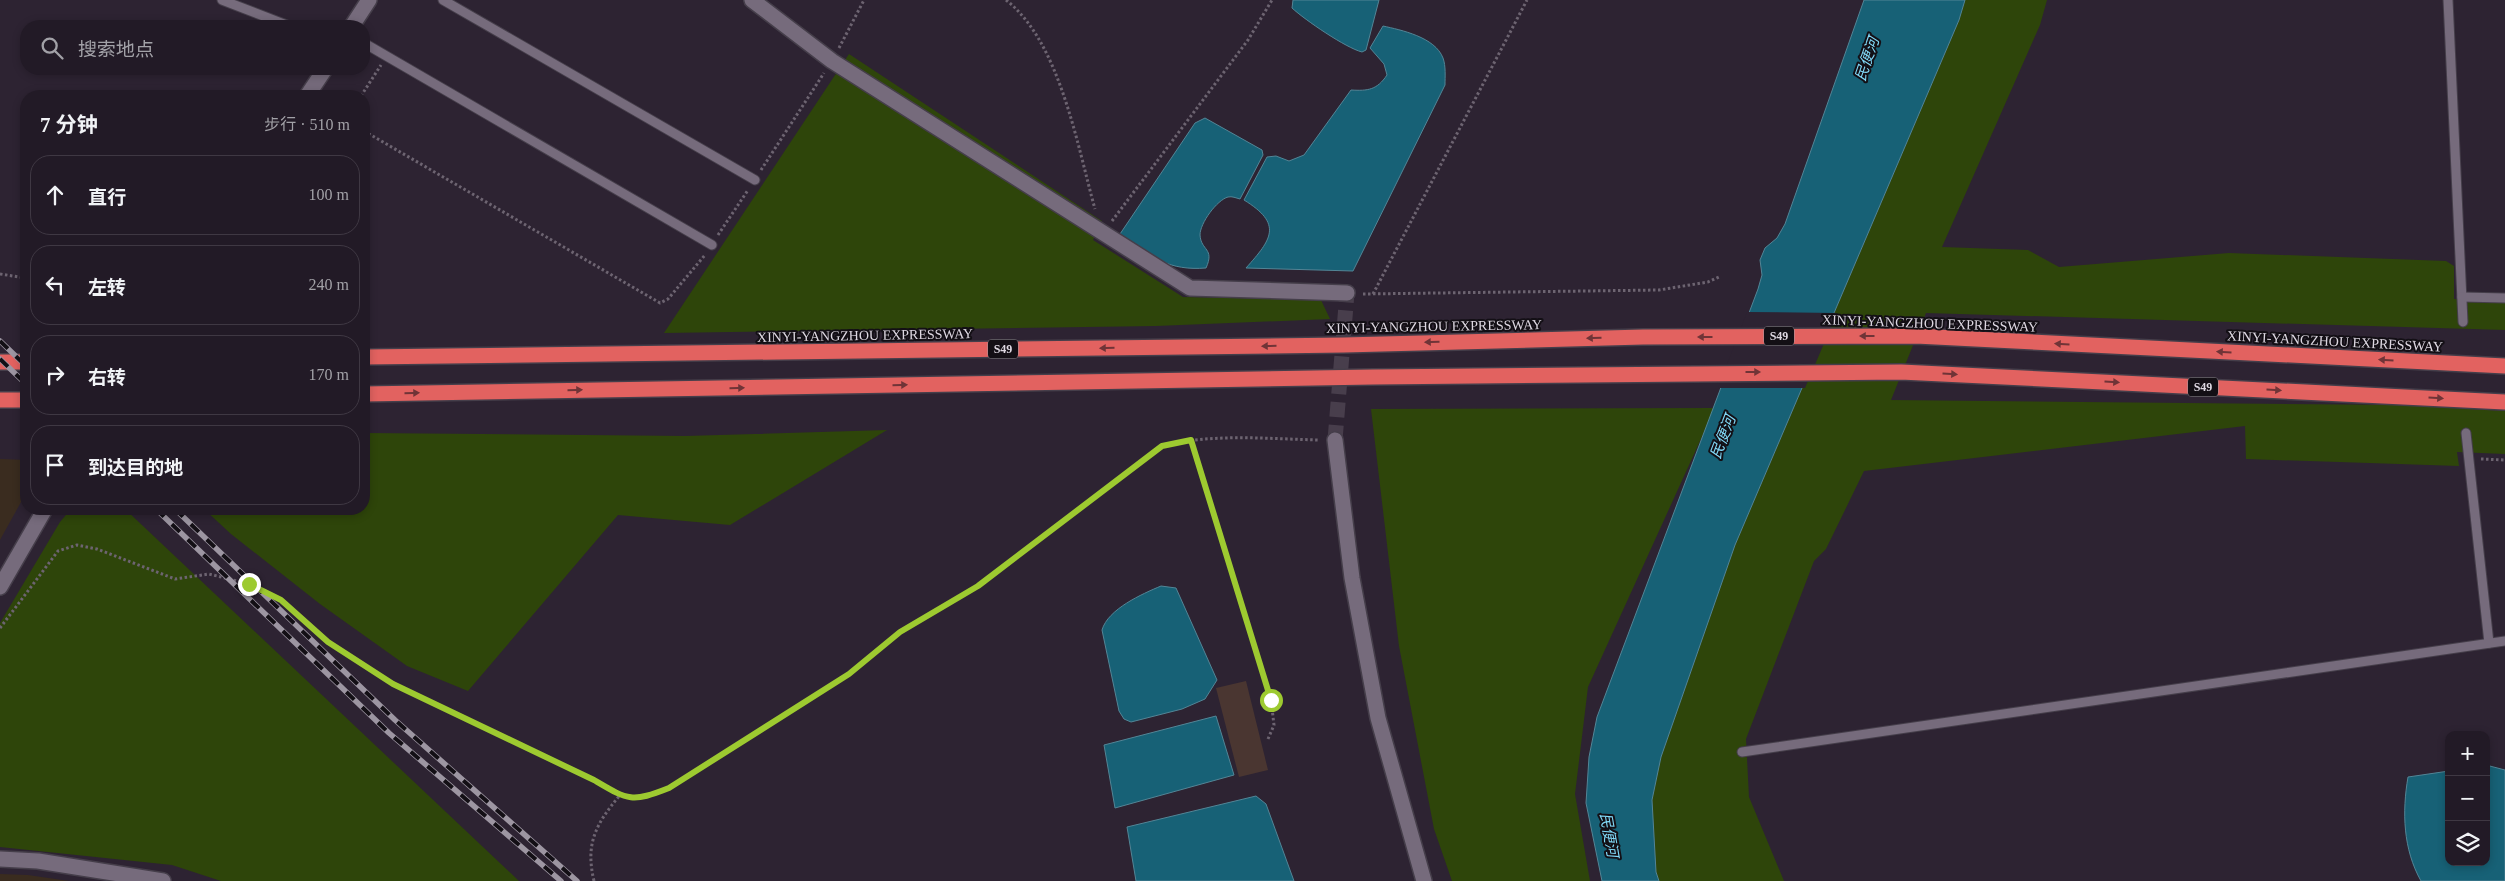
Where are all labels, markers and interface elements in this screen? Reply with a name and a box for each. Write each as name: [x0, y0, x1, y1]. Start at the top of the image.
search box: [20, 20, 370, 75]
water label: 民便河: [1852, 32, 1883, 83]
icon: search: [38, 34, 66, 62]
text: 搜索地点: [78, 39, 154, 60]
text: 7 分钟: [40, 113, 98, 137]
text: 步行 · 510 m: [264, 116, 350, 133]
icon: ahead: [41, 181, 69, 209]
text: 100 m: [309, 186, 349, 203]
text: 直行: [88, 187, 126, 208]
icon: left: [41, 271, 69, 299]
text: 240 m: [309, 276, 349, 293]
text: 左转: [88, 277, 126, 298]
street label: XINYI-YANGZHOU EXPRESSWAY: [1822, 312, 2038, 335]
street label: XINYI-YANGZHOU EXPRESSWAY: [1326, 317, 1542, 336]
street label: XINYI-YANGZHOU EXPRESSWAY: [757, 326, 973, 345]
road number: S49: [1764, 326, 1794, 346]
street label: XINYI-YANGZHOU EXPRESSWAY: [2227, 328, 2443, 355]
one-way arrow: [1859, 332, 1875, 340]
one-way arrow: [1697, 333, 1713, 341]
one-way arrow: [1586, 334, 1602, 342]
road number: S49: [988, 339, 1018, 358]
one-way arrow: [1423, 339, 1439, 347]
one-way arrow: [2054, 339, 2070, 347]
one-way arrow: [1261, 342, 1277, 350]
one-way arrow: [1098, 344, 1114, 352]
one-way arrow: [2216, 347, 2232, 355]
one-way arrow: [2378, 356, 2394, 364]
icon: right: [41, 361, 69, 389]
text: 170 m: [309, 366, 349, 383]
text: 右转: [88, 367, 126, 388]
one-way arrow: [1745, 368, 1761, 376]
one-way arrow: [1942, 371, 1958, 379]
road number: S49: [2188, 378, 2218, 397]
one-way arrow: [2104, 379, 2120, 387]
one-way arrow: [892, 381, 908, 389]
one-way arrow: [730, 383, 746, 391]
one-way arrow: [567, 386, 583, 394]
one-way arrow: [2266, 387, 2282, 395]
one-way arrow: [405, 389, 421, 397]
one-way arrow: [2429, 395, 2445, 403]
water label: 民便河: [1707, 410, 1740, 461]
icon: arrive: [41, 451, 69, 479]
text: 到达目的地: [88, 457, 183, 478]
route end: [238, 573, 261, 596]
route start: [1260, 689, 1283, 712]
map controls: [2445, 731, 2490, 866]
button: +: [2445, 731, 2490, 776]
button: −: [2445, 776, 2490, 821]
water label: 民便河: [1597, 811, 1621, 861]
button: layers: [2445, 821, 2490, 866]

